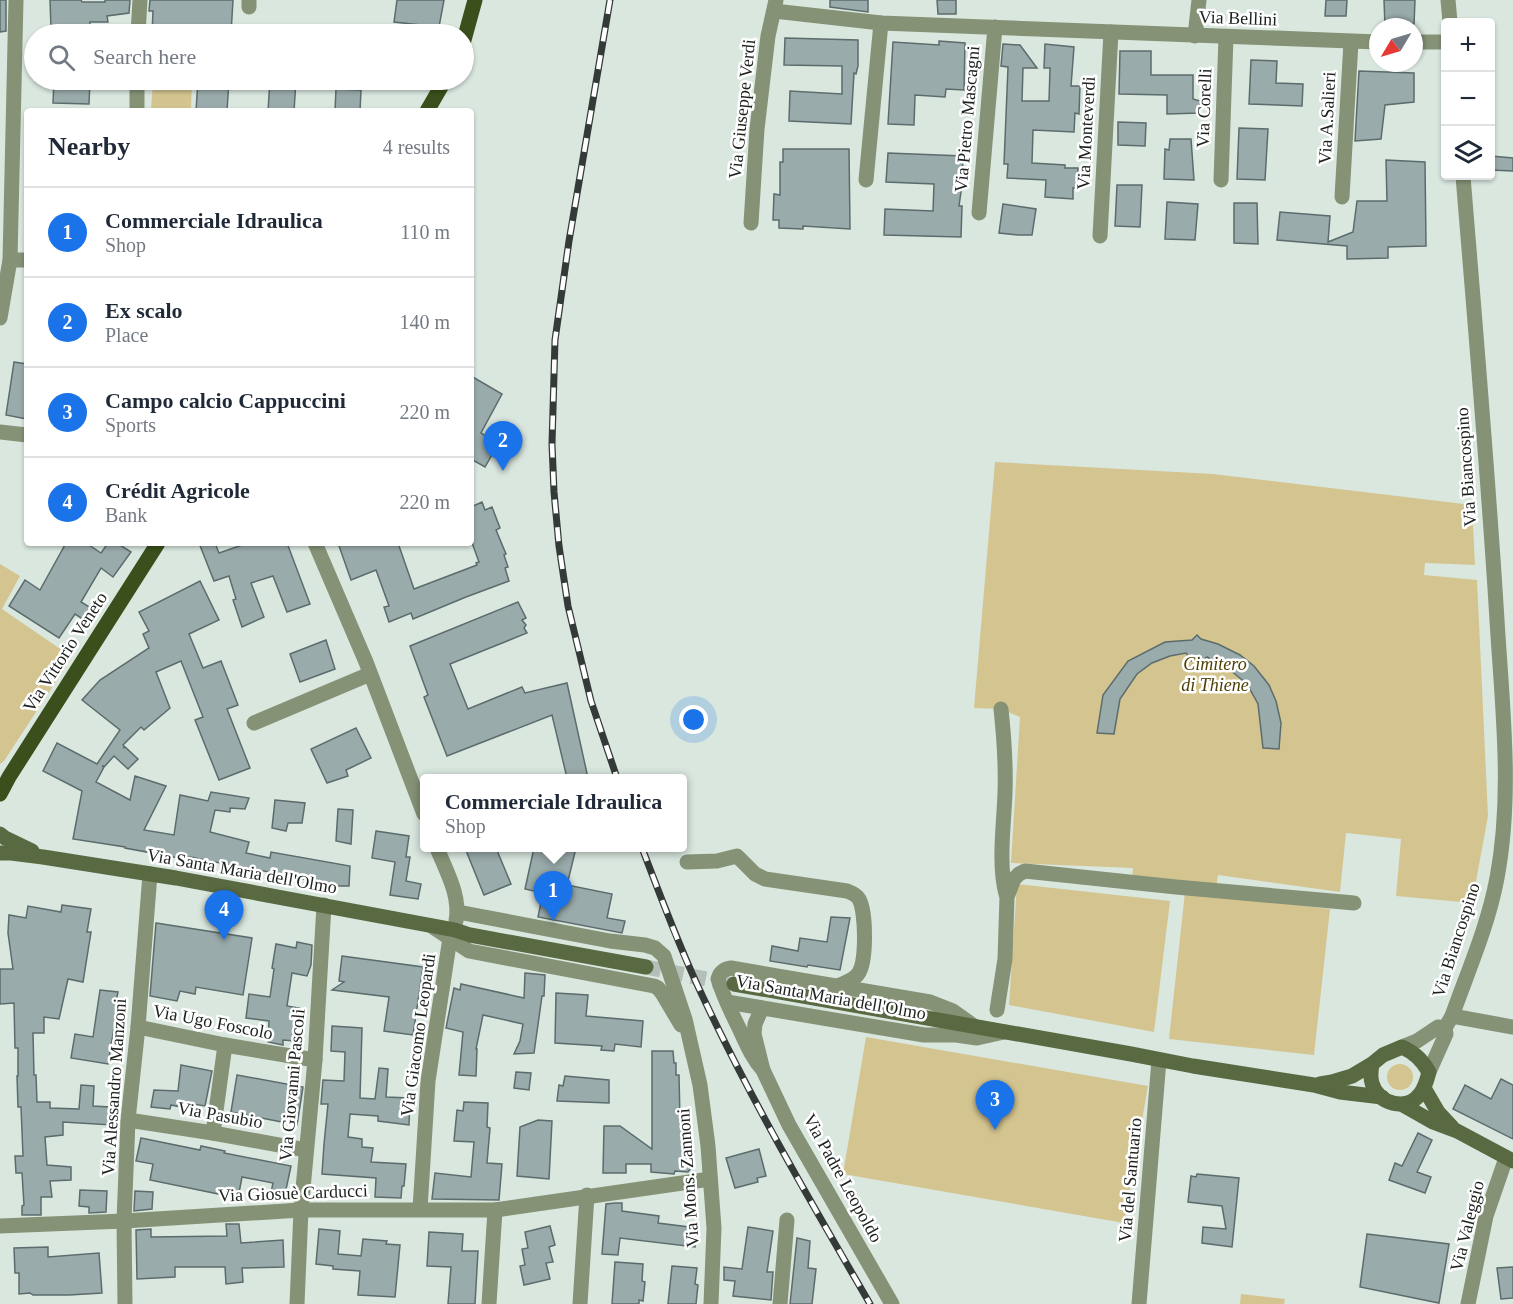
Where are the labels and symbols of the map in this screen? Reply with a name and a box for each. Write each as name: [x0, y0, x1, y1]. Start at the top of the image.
street label: Via Bellini: [1198, 7, 1278, 29]
north arrow: [1369, 18, 1423, 72]
street label: Via Giuseppe Verdi: [725, 38, 759, 180]
street label: Via Pietro Mascagni: [951, 45, 983, 193]
street label: Via Corelli: [1193, 68, 1215, 148]
street label: Via A.Salieri: [1315, 71, 1339, 165]
street label: Via Monteverdi: [1073, 76, 1099, 190]
street label: Via Biancospino: [1452, 407, 1480, 527]
pin: 2: [484, 422, 522, 471]
street label: Via Vittorio Veneto: [19, 588, 111, 716]
park label: Cimitero di Thiene: [1181, 654, 1249, 695]
your location: [679, 705, 708, 734]
street label: Via Santa Maria dell'Olmo: [145, 844, 339, 898]
pin: 1: [534, 872, 572, 921]
street label: Via Biancospino: [1428, 880, 1484, 1000]
pin: 4: [204, 890, 244, 940]
street label: Via Giacomo Leopardi: [397, 952, 439, 1118]
street label: Via Santa Maria dell'Olmo: [734, 970, 928, 1024]
street label: Via Alessandro Manzoni: [98, 998, 130, 1176]
street label: Via Ugo Foscolo: [151, 1001, 275, 1043]
street label: Via Giovanni Pascoli: [275, 1008, 309, 1162]
pin: 3: [976, 1080, 1014, 1130]
street label: Via Pasubio: [176, 1098, 264, 1132]
street label: Via Mons. Zannoni: [673, 1108, 703, 1248]
street label: Via Padre Leopoldo: [799, 1110, 887, 1246]
street label: Via del Santuario: [1115, 1117, 1145, 1243]
street label: Via Valeggio: [1446, 1178, 1488, 1274]
street label: Via Giosuè Carducci: [218, 1180, 368, 1206]

